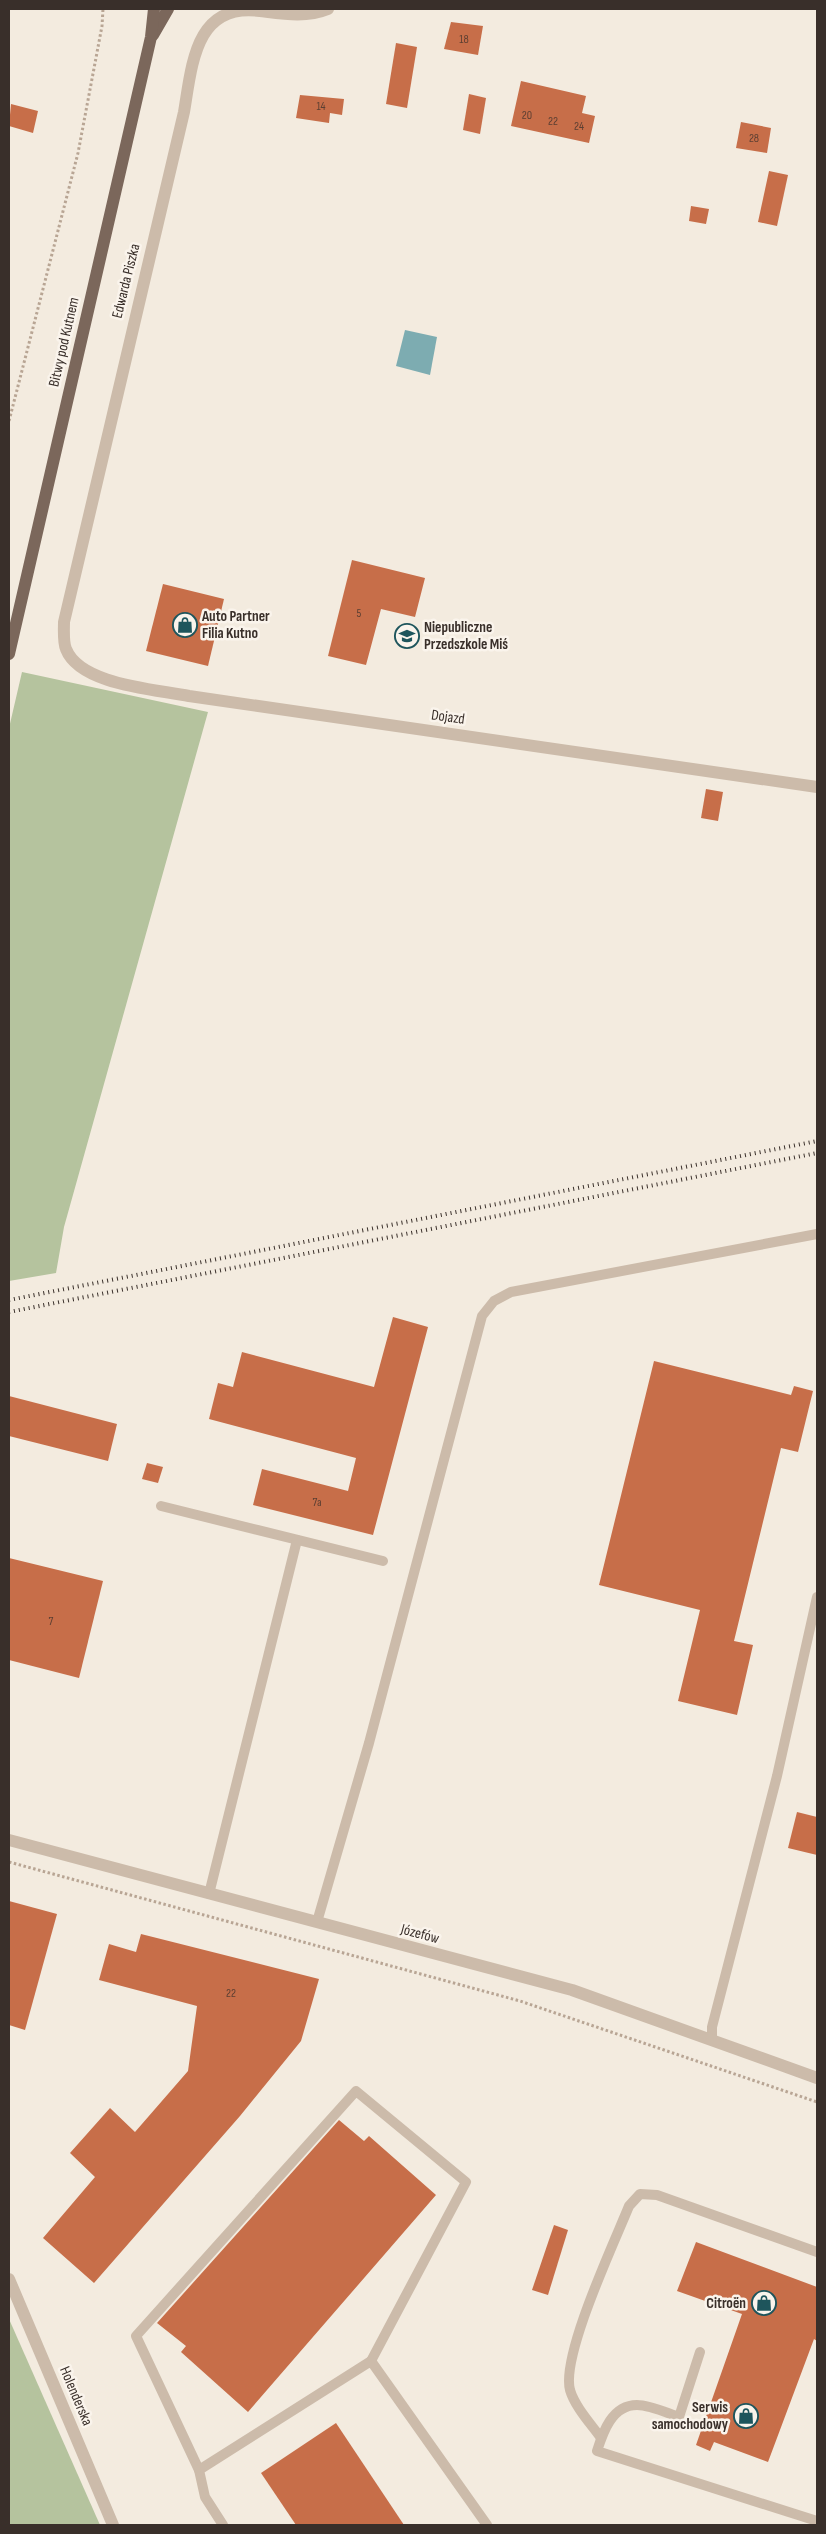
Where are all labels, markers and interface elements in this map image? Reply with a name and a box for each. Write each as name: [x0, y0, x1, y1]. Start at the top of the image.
house number: 18: [459, 32, 469, 47]
house number: 14: [316, 99, 326, 114]
house number: 20: [522, 108, 532, 123]
house number: 22: [548, 114, 558, 129]
house number: 24: [574, 119, 584, 134]
house number: 28: [749, 131, 759, 146]
street label: Edwarda Piszka: [108, 242, 144, 320]
street label: Bitwy pod Kutnem: [44, 295, 84, 389]
house number: 5: [357, 606, 362, 621]
place label: Auto Partner Filia Kutno: [201, 607, 270, 643]
shop icon: Auto Partner Filia Kutno: [172, 612, 198, 638]
place label: Niepubliczne Przedszkole Miś: [424, 618, 508, 654]
school or university icon: Niepubliczne Przedszkole Miś: [394, 623, 420, 649]
street label: Dojazd: [430, 705, 466, 729]
house number: 7a: [312, 1495, 322, 1510]
house number: 7: [49, 1614, 54, 1629]
street label: Józefów: [398, 1920, 442, 1948]
house number: 22: [226, 1986, 236, 2001]
shop icon: Citroën: [751, 2290, 777, 2316]
place label: Citroën: [706, 2294, 746, 2313]
street label: Holenderska: [55, 2364, 97, 2429]
place label: Serwis samochodowy: [652, 2398, 729, 2434]
shop icon: Serwis samochodowy: [733, 2403, 759, 2429]

